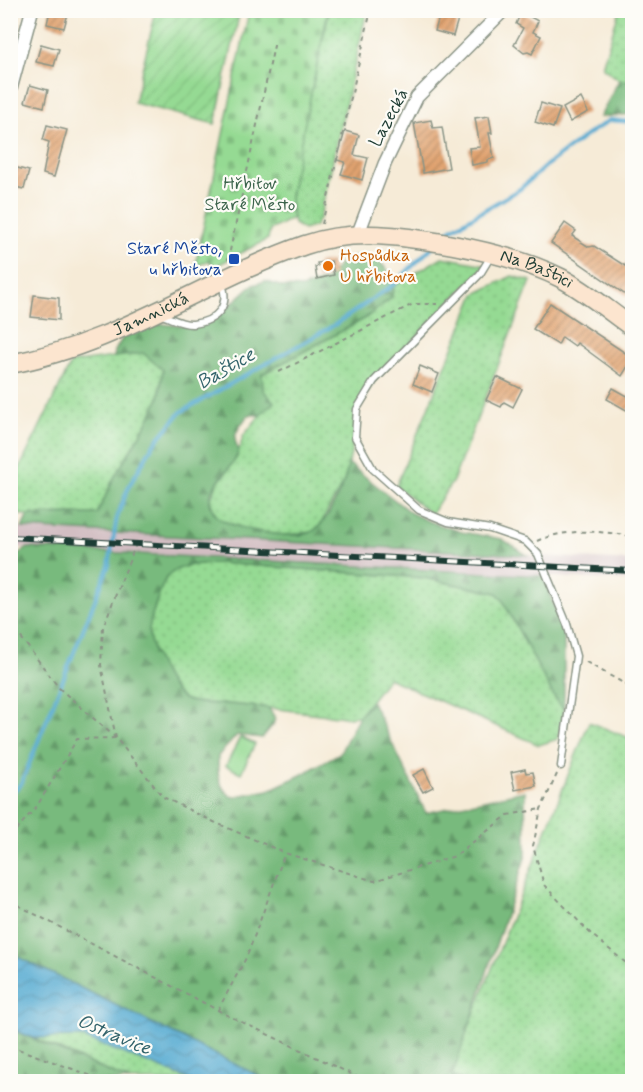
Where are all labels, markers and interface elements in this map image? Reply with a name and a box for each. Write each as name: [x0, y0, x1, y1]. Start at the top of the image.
street label: Lazecká: [364, 85, 414, 151]
park label: Hřbitov Staré Město: [204, 172, 296, 217]
place label: Staré Město, u hřbitova: [127, 237, 222, 282]
place label: Hospůdka U hřbitova: [340, 244, 416, 289]
street label: Na Baštici: [497, 244, 578, 294]
marker: Staré Město, u hřbitova: [227, 252, 241, 266]
marker: Hospůdka U hřbitova: [321, 259, 335, 273]
street label: Jamnická: [109, 286, 193, 342]
water label: Baštice: [192, 341, 261, 396]
water label: Ostravice: [73, 1008, 156, 1062]

